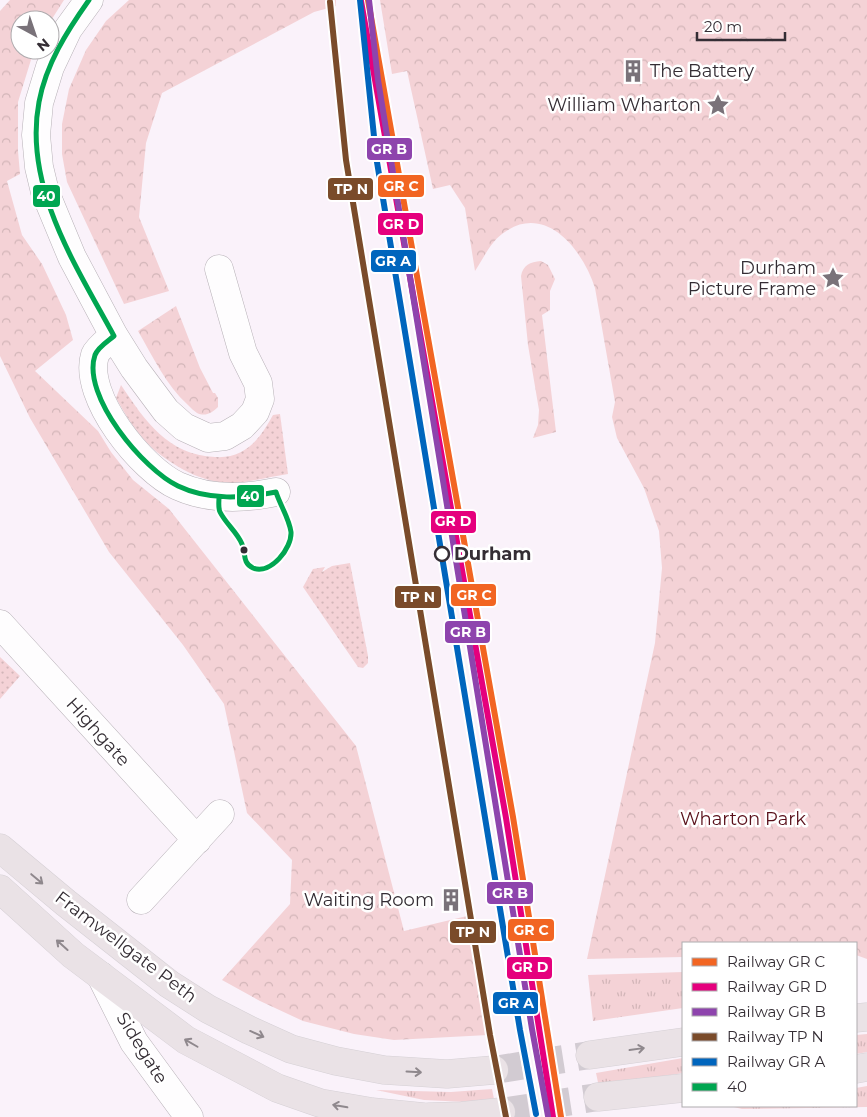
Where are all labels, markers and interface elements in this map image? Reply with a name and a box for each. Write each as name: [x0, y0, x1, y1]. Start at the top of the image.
north arrow: [10, 10, 60, 60]
scale bar: [697, 10, 784, 42]
text: 20 m: [704, 17, 742, 36]
text: N: [33, 34, 53, 55]
building icon: The Battery: [620, 58, 646, 84]
place label: The Battery: [650, 60, 754, 82]
place icon: William Wharton: [705, 92, 731, 118]
place label: William Wharton: [547, 94, 701, 116]
line badge: GR B: [366, 137, 413, 161]
text: GR B: [371, 140, 407, 158]
line badge: GR C: [377, 174, 425, 198]
line badge: TP N: [327, 177, 374, 201]
text: GR C: [383, 177, 419, 195]
text: TP N: [334, 180, 368, 198]
line badge: 40: [32, 184, 61, 208]
text: 40: [36, 187, 56, 205]
line badge: GR D: [377, 212, 424, 236]
text: GR D: [383, 215, 420, 233]
line badge: GR A: [370, 249, 417, 273]
text: GR A: [375, 252, 411, 270]
place label: Durham Picture Frame: [688, 257, 816, 300]
place icon: Durham Picture Frame: [820, 265, 846, 291]
line badge: 40: [236, 484, 265, 508]
text: 40: [240, 487, 260, 505]
line badge: GR D: [430, 510, 477, 534]
text: GR D: [435, 512, 472, 530]
place label: Durham: [454, 543, 531, 565]
unlabelled marker: [239, 545, 249, 555]
marker: Durham: [434, 546, 450, 562]
line badge: GR C: [450, 583, 497, 607]
line badge: TP N: [394, 585, 442, 609]
text: GR C: [456, 586, 492, 604]
text: TP N: [401, 588, 435, 606]
line badge: GR B: [444, 620, 491, 644]
text: GR B: [450, 623, 486, 641]
street label: Highgate: [61, 693, 135, 771]
park label: Wharton Park: [680, 808, 806, 830]
one-way arrow: [31, 874, 44, 885]
line badge: GR B: [486, 881, 534, 905]
text: GR B: [492, 884, 528, 902]
street label: Framwellgate Peth: [51, 886, 201, 1008]
building icon: Waiting Room: [438, 887, 464, 913]
place label: Waiting Room: [304, 889, 434, 911]
line badge: GR C: [507, 918, 555, 942]
line badge: TP N: [449, 920, 497, 944]
text: GR C: [513, 921, 549, 939]
text: TP N: [456, 923, 490, 941]
one-way arrow: [55, 939, 68, 950]
legend: [682, 942, 857, 1107]
text: Railway GR C: [727, 952, 826, 971]
line badge: GR D: [506, 956, 553, 980]
text: GR D: [512, 958, 549, 976]
text: Railway GR D: [727, 977, 827, 996]
line badge: GR A: [492, 991, 539, 1015]
text: GR A: [498, 994, 534, 1012]
text: Railway GR B: [727, 1002, 826, 1021]
street label: Sidegate: [112, 1008, 173, 1088]
text: Railway TP N: [727, 1027, 824, 1046]
one-way arrow: [249, 1029, 264, 1039]
one-way arrow: [185, 1037, 199, 1047]
one-way arrow: [628, 1043, 644, 1053]
text: Railway GR A: [727, 1052, 826, 1071]
one-way arrow: [405, 1067, 421, 1076]
text: 40: [727, 1077, 747, 1096]
one-way arrow: [332, 1101, 348, 1111]

